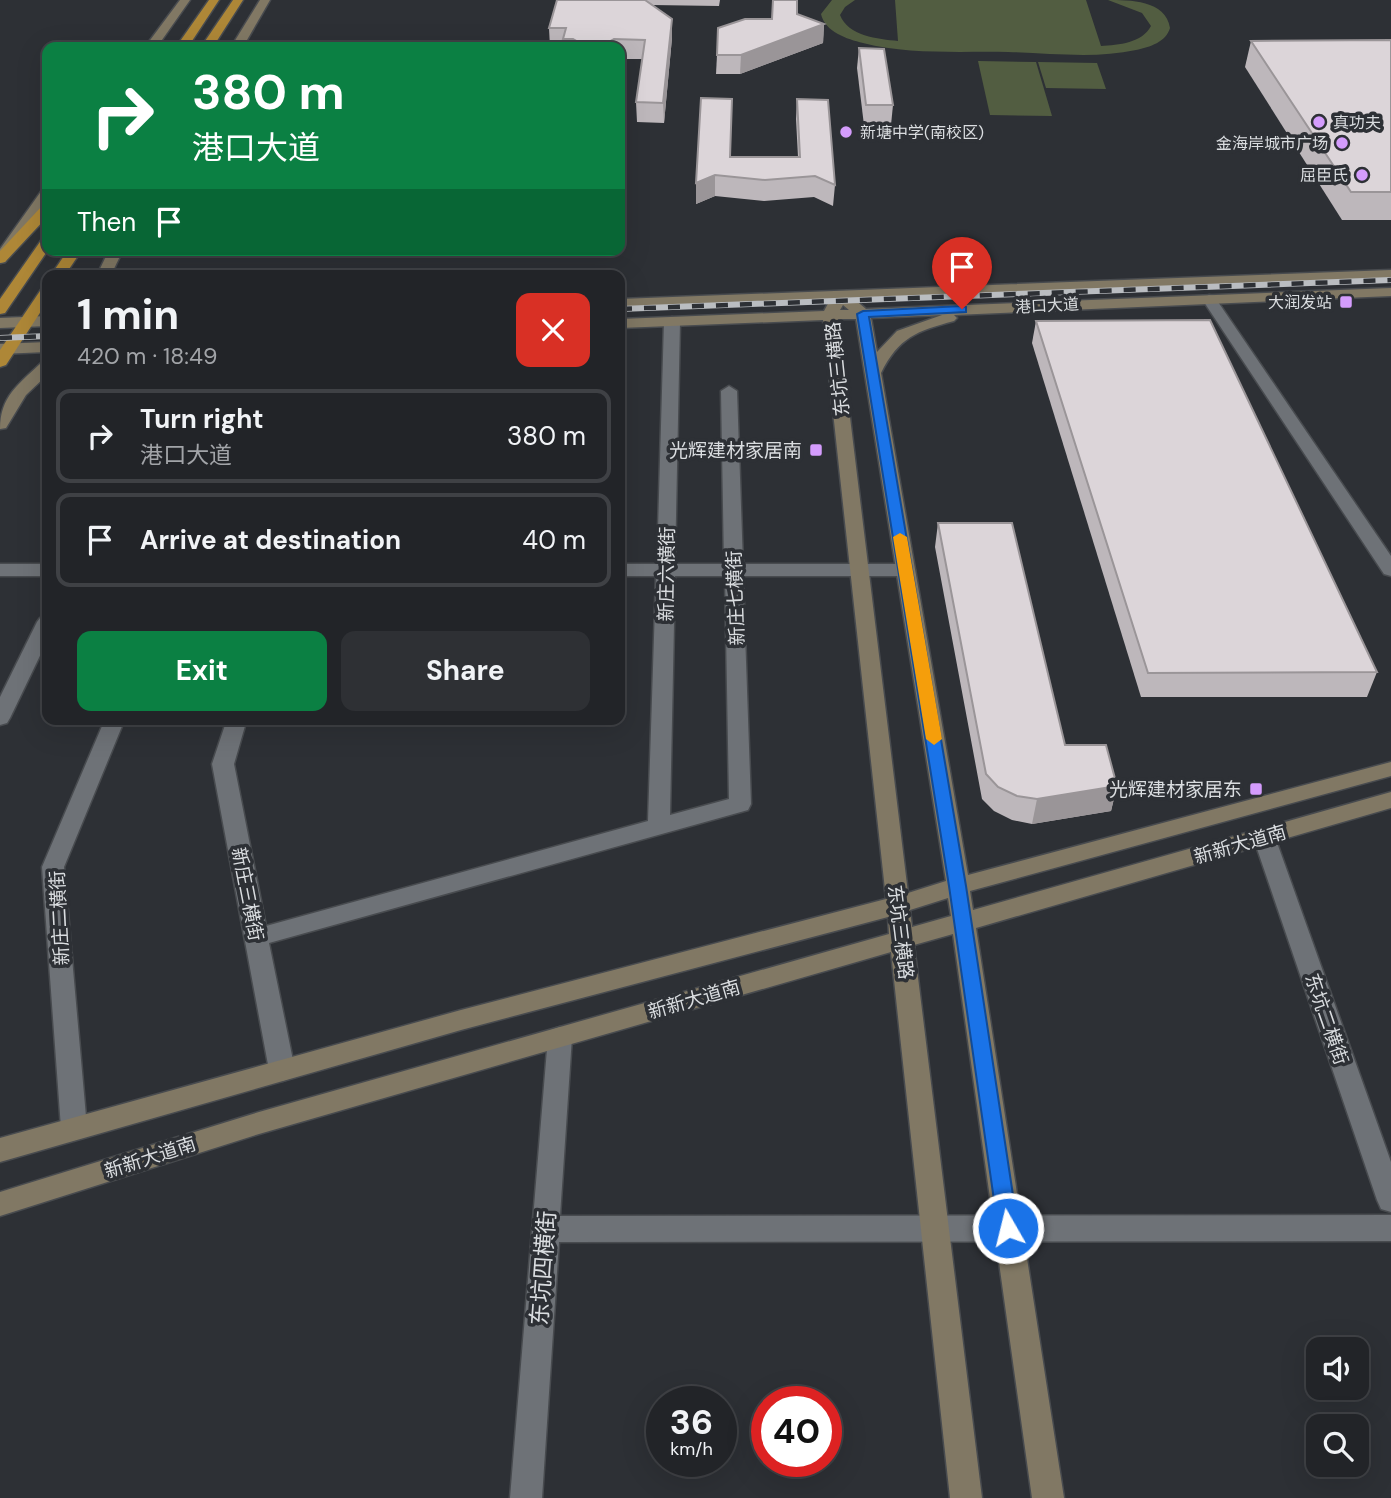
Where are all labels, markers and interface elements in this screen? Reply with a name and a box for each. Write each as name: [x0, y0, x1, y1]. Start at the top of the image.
text: 380 m: [192, 60, 345, 124]
icon: right: [77, 70, 168, 161]
place label: 真功夫: [1333, 112, 1381, 133]
marker: 真功夫: [1311, 114, 1327, 130]
place label: 新塘中学(南校区): [860, 122, 984, 143]
marker: 新塘中学(南校区): [838, 124, 854, 140]
text: 港口大道: [192, 127, 320, 169]
place label: 金海岸城市广场: [1216, 133, 1328, 154]
marker: 金海岸城市广场: [1334, 135, 1350, 151]
place label: 屈臣氏: [1300, 165, 1348, 186]
marker: 屈臣氏: [1354, 167, 1370, 183]
icon: arrive: [150, 203, 188, 241]
text: Then: [77, 205, 136, 239]
pin: [932, 237, 992, 309]
icon: arrive: [943, 248, 981, 286]
text: 1 min: [77, 287, 179, 342]
place label: 大润发站: [1268, 292, 1332, 313]
button: close: [516, 293, 590, 367]
street label: 港口大道: [1015, 293, 1080, 318]
marker: 大润发站: [1338, 294, 1354, 310]
street label: 东坑三横路: [820, 320, 855, 418]
text: 420 m · 18:49: [77, 341, 217, 371]
text: Turn right: [140, 402, 264, 436]
icon: right: [81, 417, 119, 455]
text: 380 m: [507, 419, 586, 453]
place label: 光辉建材家居南: [669, 438, 802, 463]
text: 港口大道: [140, 440, 232, 470]
marker: 光辉建材家居南: [808, 442, 824, 458]
icon: arrive: [81, 521, 119, 559]
text: Arrive at destination: [140, 523, 401, 557]
text: 40 m: [522, 523, 586, 557]
street label: 新庄六横街: [653, 526, 680, 622]
street label: 新庄七横街: [721, 550, 750, 646]
button: Exit: [77, 631, 327, 711]
button: Share: [341, 631, 590, 711]
place label: 光辉建材家居东: [1109, 777, 1242, 802]
marker: 光辉建材家居东: [1248, 781, 1264, 797]
street label: 新新大道南: [1191, 819, 1289, 870]
street label: 新庄三横街: [226, 845, 269, 943]
street label: 新庄二横街: [45, 870, 74, 966]
street label: 东坑三横路: [882, 883, 919, 981]
street label: 东坑二横街: [1299, 970, 1354, 1068]
street label: 新新大道南: [645, 974, 743, 1025]
street label: 新新大道南: [101, 1131, 199, 1184]
position arrow: [971, 1191, 1045, 1265]
street label: 东坑四横街: [524, 1210, 562, 1326]
map controls: [1306, 1337, 1369, 1477]
button: sound: [1306, 1337, 1369, 1400]
speed limit sign: 40: [751, 1386, 842, 1477]
text: 36: [670, 1399, 713, 1445]
button: search: [1306, 1414, 1369, 1477]
text: km/h: [670, 1437, 713, 1461]

